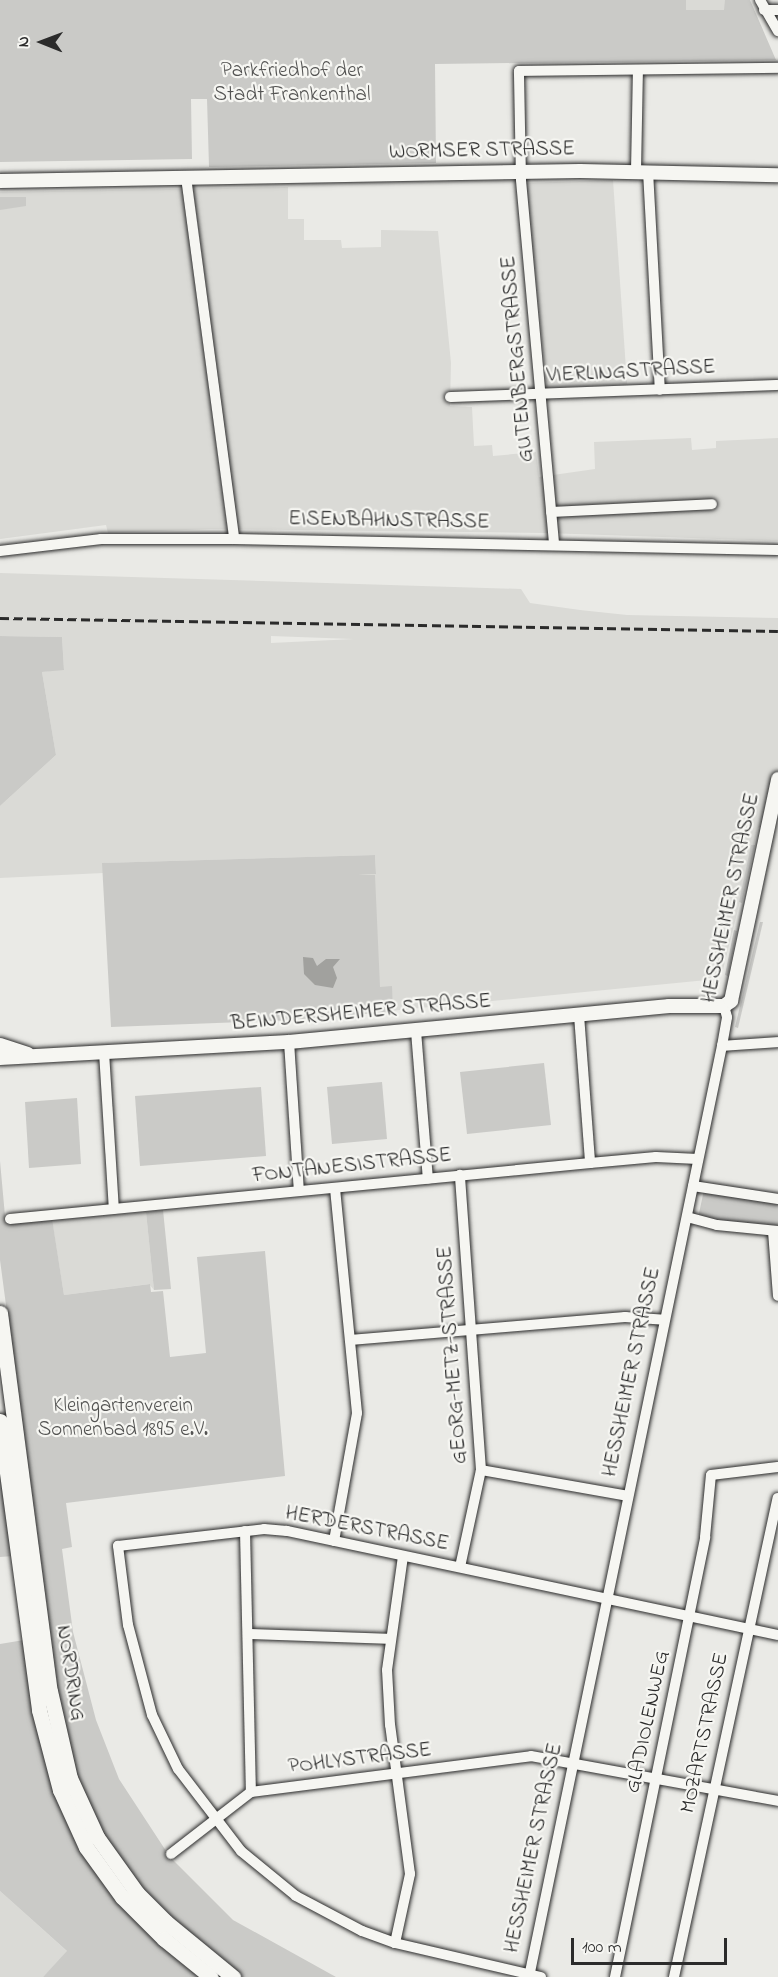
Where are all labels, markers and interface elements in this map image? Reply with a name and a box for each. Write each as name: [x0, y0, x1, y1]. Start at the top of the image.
north arrow: [12, 12, 72, 72]
text: N: [12, 36, 36, 47]
park label: Parkfriedhof der Stadt Frankenthal: [214, 58, 370, 108]
street label: WORMSER STRASSE: [389, 137, 575, 165]
street label: GUTENBERGSTRASSE: [496, 255, 540, 463]
street label: VIERLINGSTRASSE: [546, 355, 716, 389]
street label: EISENBAHNSTRASSE: [288, 507, 490, 535]
street label: HESSHEIMER STRASSE: [696, 791, 766, 1005]
street label: BEINDERSHEIMER STRASSE: [230, 989, 492, 1037]
street label: FONTANESISTRASSE: [251, 1143, 453, 1189]
street label: GEORG-METZ-STRASSE: [433, 1245, 473, 1465]
street label: HESSHEIMER STRASSE: [597, 1265, 667, 1479]
park label: Kleingartenverein Sonnenbad 1895 e.V.: [38, 1393, 208, 1443]
street label: HERDERSTRASSE: [283, 1501, 451, 1557]
street label: NORDRING: [50, 1623, 90, 1723]
street label: GLADIOLENWEG: [621, 1649, 675, 1795]
street label: MOZARTSTRASSE: [676, 1650, 734, 1816]
street label: POHLYSTRASSE: [287, 1738, 433, 1780]
street label: HESSHEIMER STRASSE: [499, 1741, 569, 1955]
scale bar: [574, 1926, 730, 1964]
text: 100 m: [582, 1935, 622, 1961]

